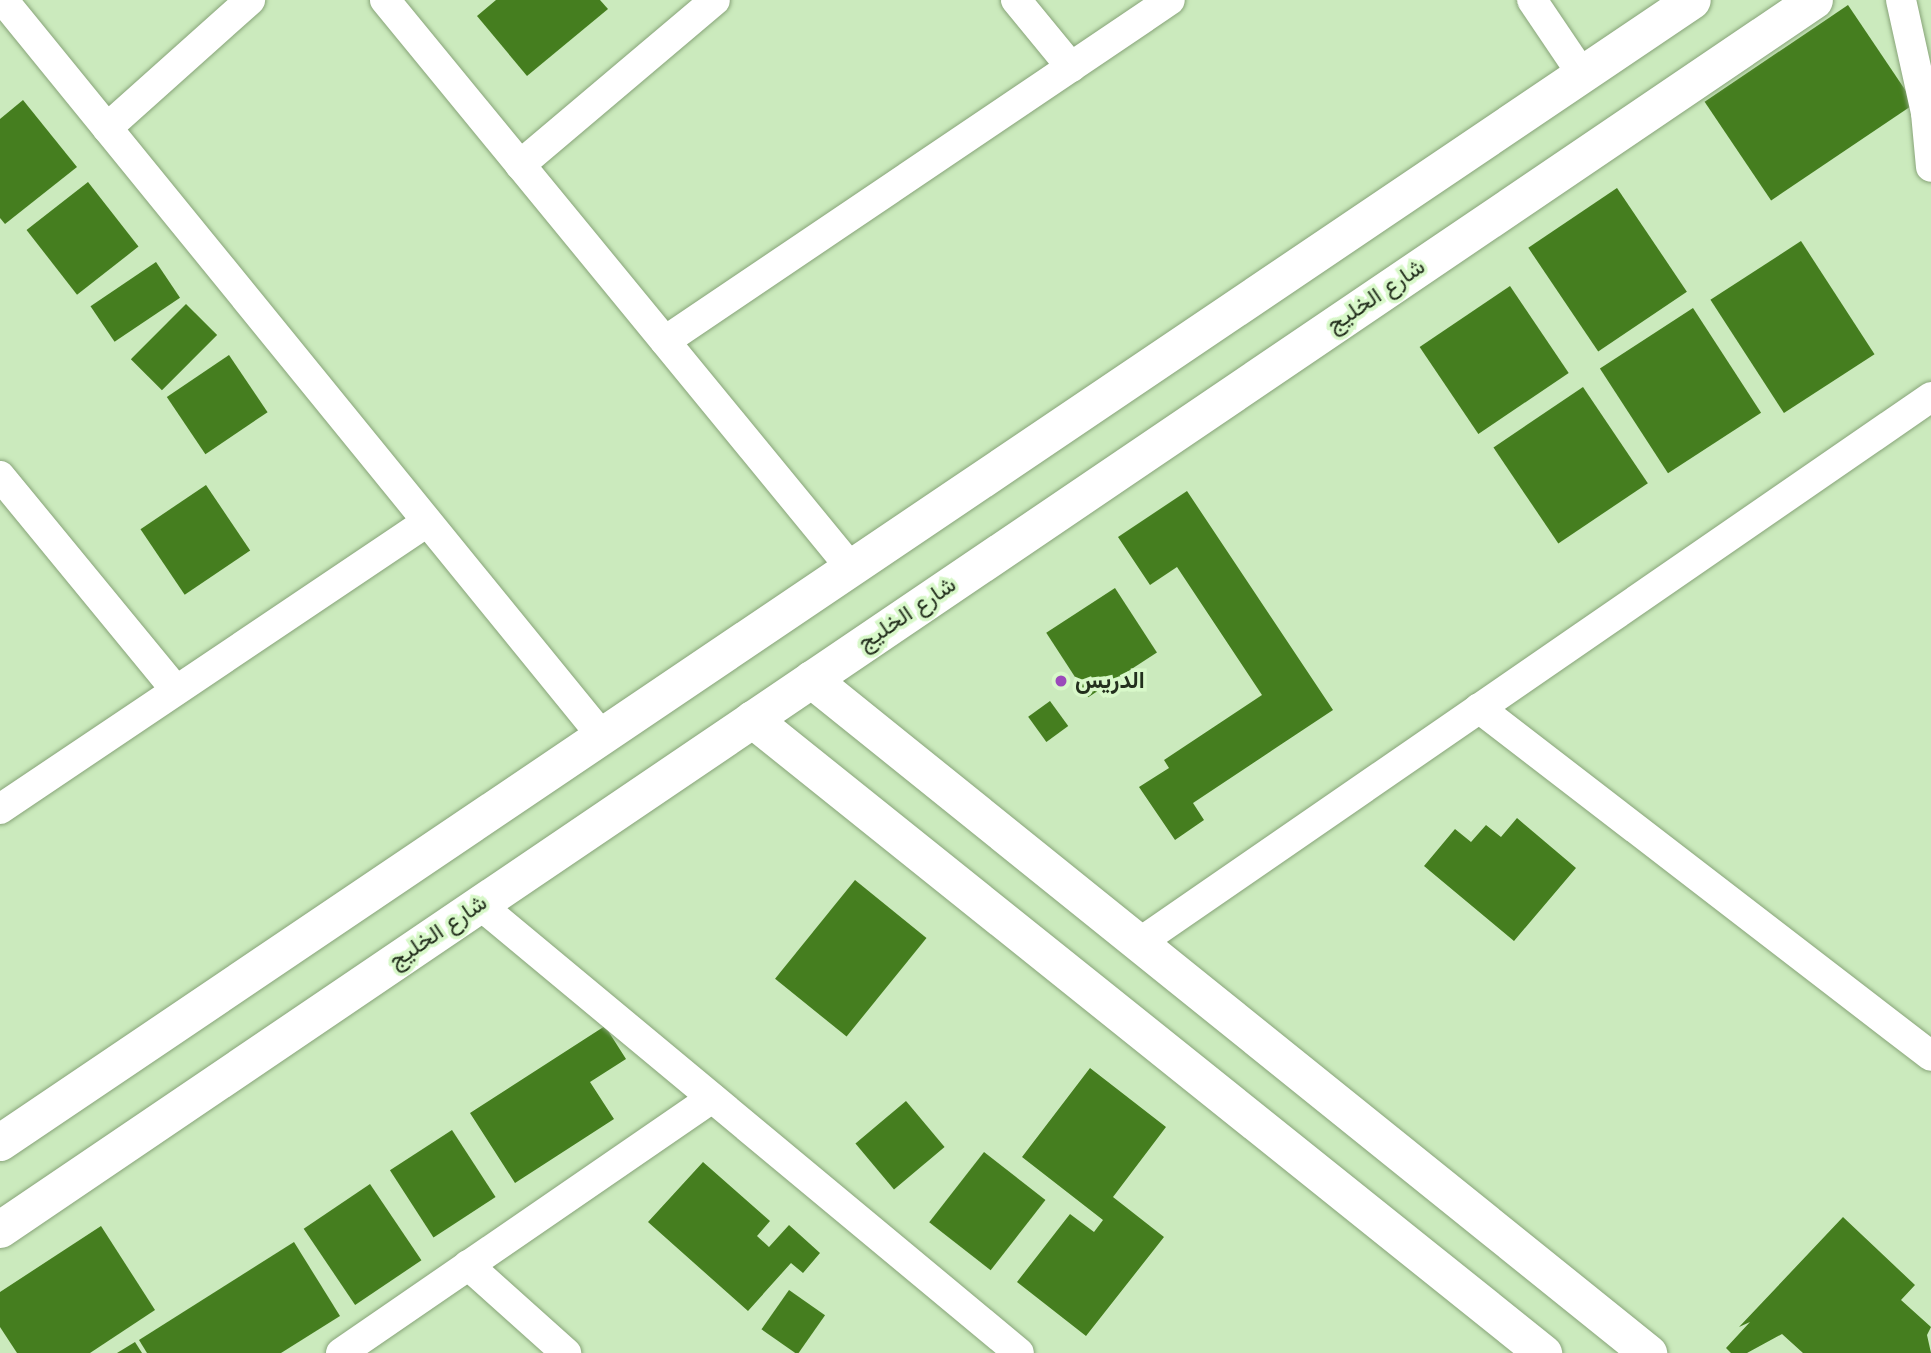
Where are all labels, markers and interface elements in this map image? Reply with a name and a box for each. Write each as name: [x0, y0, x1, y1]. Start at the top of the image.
street label: شارع الخليج: [1322, 253, 1430, 339]
street label: شارع الخليج: [853, 571, 961, 657]
place label: الدريس: [1075, 667, 1145, 695]
marker: الدريس: [1053, 673, 1069, 689]
street label: شارع الخليج: [384, 889, 492, 975]

